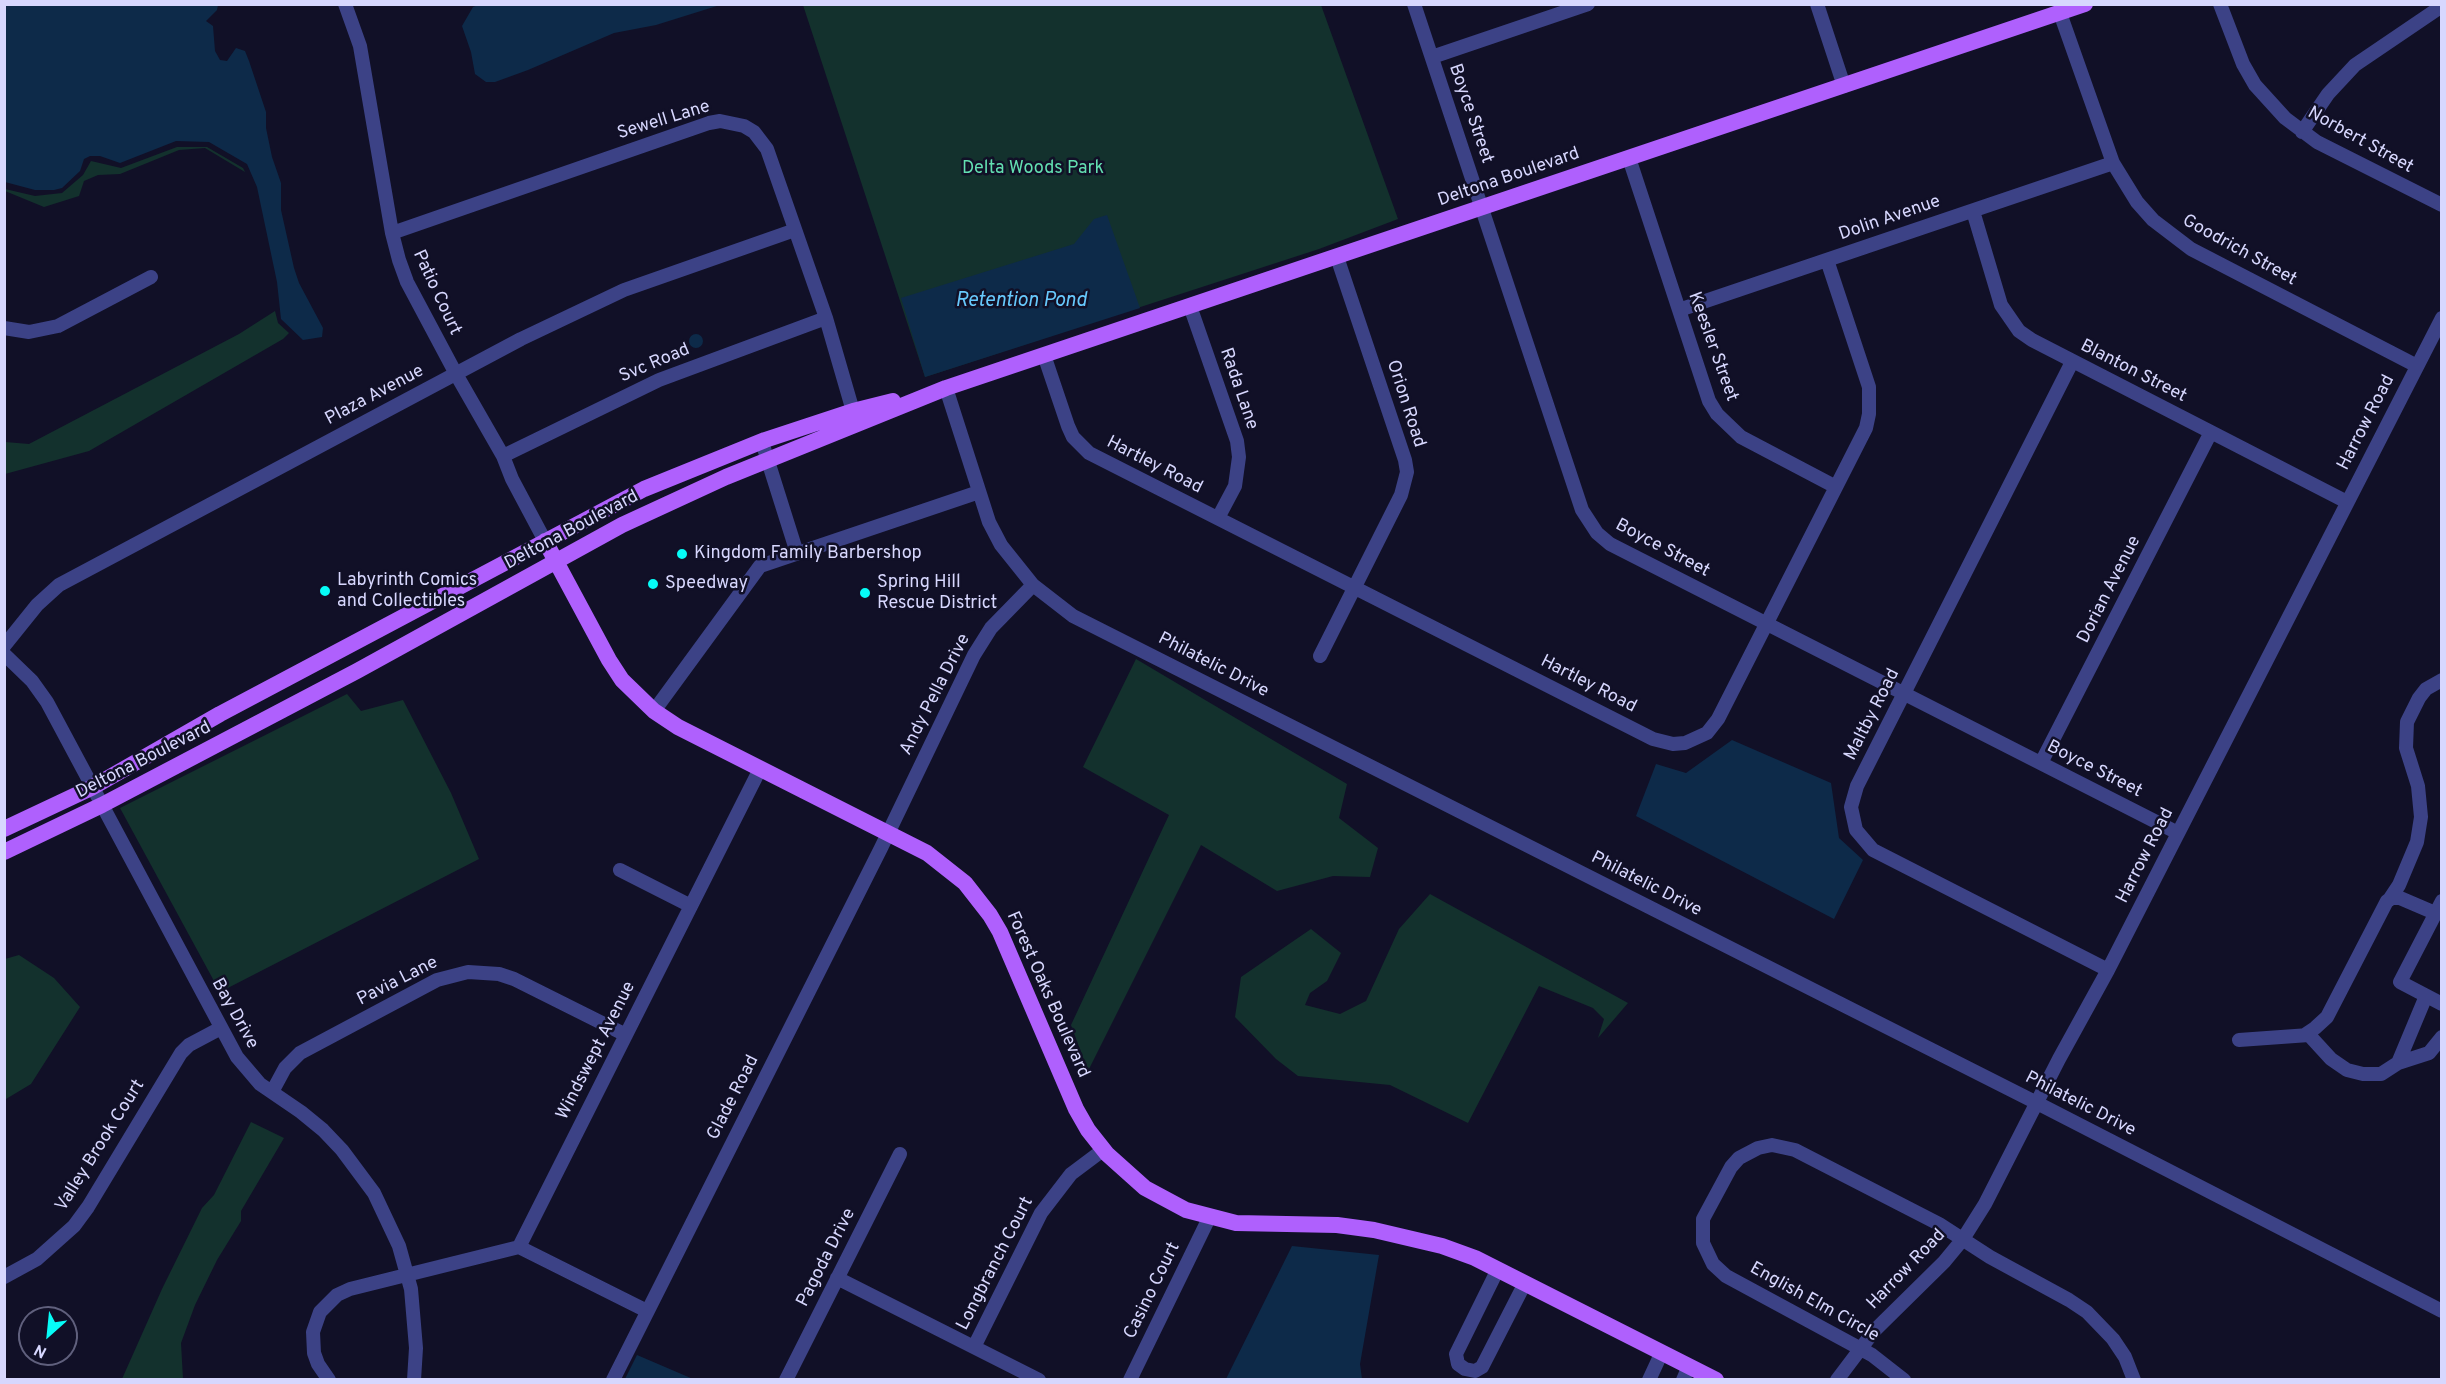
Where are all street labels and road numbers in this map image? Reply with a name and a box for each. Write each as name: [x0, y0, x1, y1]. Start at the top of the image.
street label: Boyce Street: [1443, 61, 1497, 167]
street label: Sewell Lane: [615, 97, 713, 145]
street label: Norbert Street: [2303, 103, 2417, 179]
street label: Deltona Boulevard: [1435, 144, 1583, 212]
street label: Dolin Avenue: [1836, 192, 1944, 246]
street label: Goodrich Street: [2178, 211, 2300, 291]
street label: Patio Court: [407, 247, 465, 339]
street label: Keesler Street: [1682, 289, 1742, 405]
street label: Blanton Street: [2076, 336, 2190, 408]
street label: Svc Road: [617, 340, 693, 388]
street label: Rada Lane: [1214, 345, 1262, 433]
street label: Orion Road: [1381, 358, 1429, 450]
street label: Plaza Avenue: [322, 361, 428, 431]
street label: Harrow Road: [2334, 372, 2400, 474]
street label: Hartley Road: [1102, 433, 1206, 499]
street label: Deltona Boulevard: [501, 487, 643, 575]
street label: Boyce Street: [1611, 515, 1713, 583]
street label: Dorian Avenue: [2074, 533, 2146, 647]
street label: Philatelic Drive: [1154, 629, 1272, 703]
street label: Andy Pella Drive: [896, 631, 976, 759]
street label: Hartley Road: [1536, 652, 1640, 718]
street label: Maltby Road: [1841, 666, 1905, 764]
street label: Deltona Boulevard: [73, 718, 215, 804]
street label: Boyce Street: [2043, 737, 2145, 803]
street label: Harrow Road: [2113, 805, 2179, 907]
street label: Philatelic Drive: [1587, 848, 1705, 922]
street label: Forest Oaks Boulevard: [1001, 909, 1093, 1081]
street label: Pavia Lane: [354, 952, 442, 1012]
street label: Bay Drive: [206, 975, 262, 1053]
street label: Windswept Avenue: [553, 978, 641, 1124]
street label: Glade Road: [703, 1052, 765, 1144]
street label: Philatelic Drive: [2021, 1068, 2139, 1142]
street label: Valley Brook Court: [52, 1076, 150, 1216]
street label: Longbranch Court: [953, 1194, 1039, 1334]
street label: Pagoda Drive: [793, 1205, 861, 1311]
street label: Harrow Road: [1863, 1225, 1951, 1315]
street label: Casino Court: [1120, 1239, 1186, 1343]
street label: English Elm Circle: [1746, 1259, 1882, 1347]

